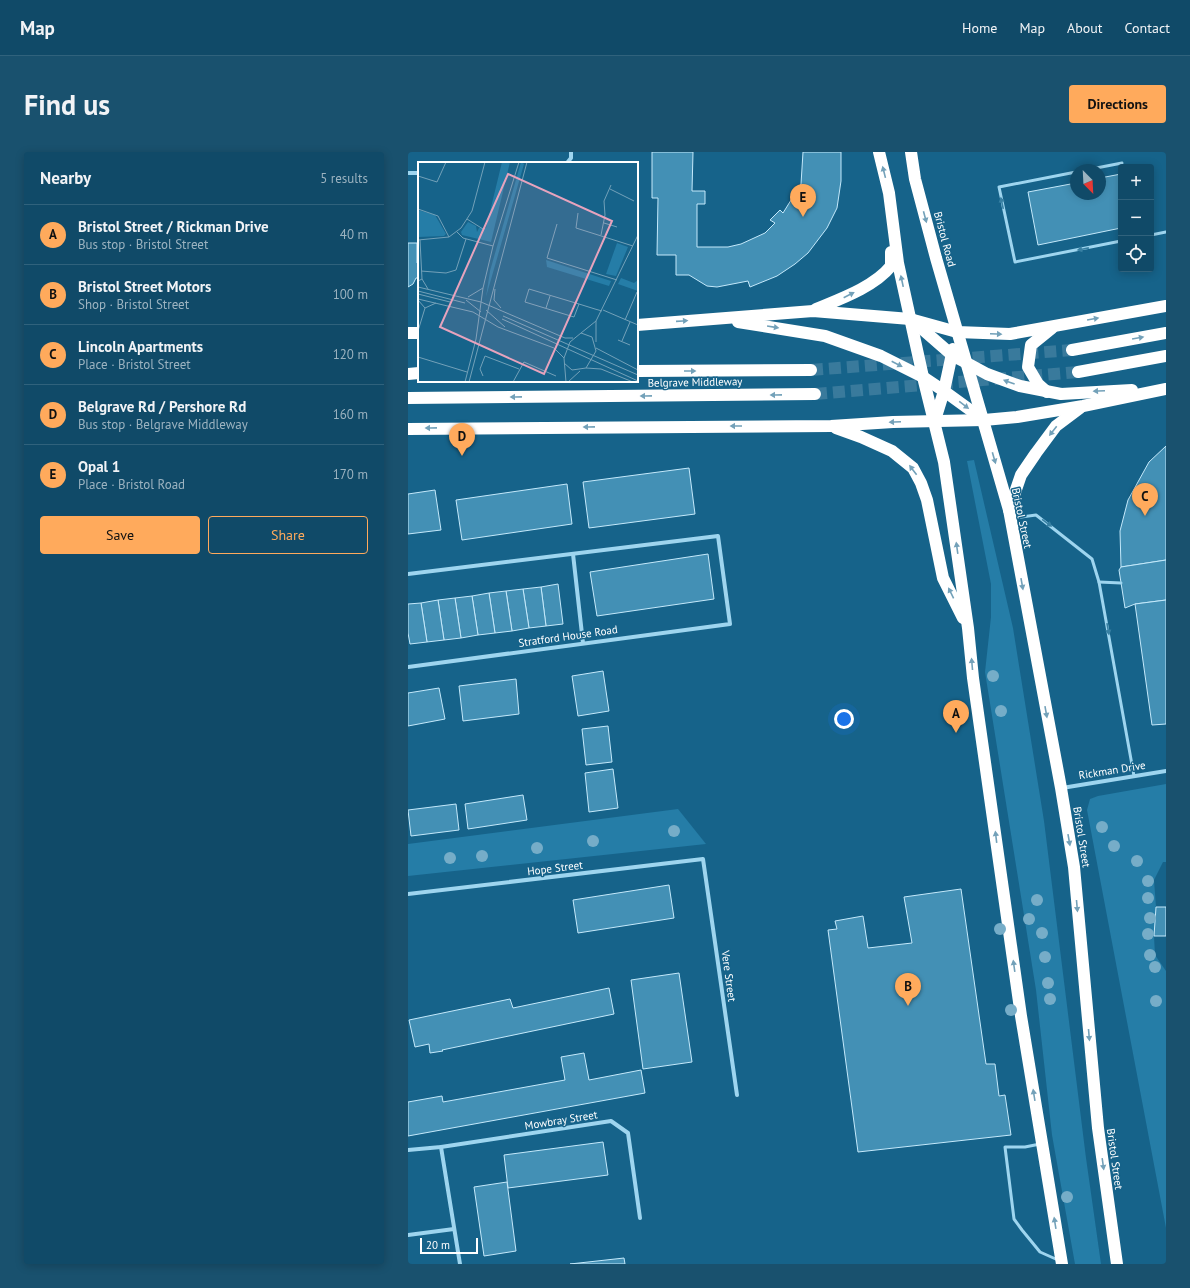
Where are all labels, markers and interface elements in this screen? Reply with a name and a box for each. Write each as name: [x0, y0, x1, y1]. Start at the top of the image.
text: Map: [20, 16, 55, 40]
text: Home: [962, 19, 997, 37]
text: Map: [1019, 19, 1045, 37]
text: About: [1067, 19, 1103, 37]
text: Contact: [1125, 19, 1170, 37]
button: Directions: [1069, 85, 1166, 123]
text: Find us: [24, 86, 110, 123]
inset map: [418, 162, 638, 382]
north arrow: [1070, 164, 1106, 200]
map controls: [1118, 164, 1154, 272]
button: +: [1118, 164, 1154, 200]
one-way arrow: [881, 166, 887, 179]
text: Nearby: [40, 167, 91, 189]
text: 5 results: [320, 170, 368, 187]
pin: E: [790, 184, 816, 217]
one-way arrow: [999, 197, 1005, 209]
button: −: [1118, 200, 1154, 236]
street label: Bristol Road: [931, 210, 959, 268]
one-way arrow: [922, 211, 928, 223]
text: Bristol Street / Rickman Drive: [78, 217, 269, 236]
text: A: [49, 226, 57, 243]
text: 40 m: [340, 226, 368, 243]
text: Bus stop · Bristol Street: [78, 236, 208, 253]
button: locate: [1118, 236, 1154, 272]
one-way arrow: [1077, 246, 1089, 252]
one-way arrow: [898, 275, 904, 287]
text: Bristol Street Motors: [78, 277, 211, 296]
text: B: [49, 286, 57, 303]
text: 100 m: [333, 286, 368, 303]
one-way arrow: [843, 292, 855, 298]
text: Shop · Bristol Street: [78, 296, 189, 313]
one-way arrow: [1087, 316, 1099, 322]
one-way arrow: [676, 318, 688, 325]
one-way arrow: [767, 324, 779, 330]
one-way arrow: [990, 330, 1002, 337]
one-way arrow: [1132, 335, 1144, 341]
text: Lincoln Apartments: [78, 337, 203, 356]
text: C: [49, 346, 57, 363]
text: 120 m: [333, 346, 368, 363]
text: Place · Bristol Street: [78, 356, 191, 373]
one-way arrow: [891, 361, 903, 367]
one-way arrow: [684, 368, 697, 374]
street label: Belgrave Middleway: [647, 374, 743, 390]
one-way arrow: [1003, 379, 1015, 385]
one-way arrow: [1093, 388, 1105, 395]
one-way arrow: [769, 392, 782, 398]
one-way arrow: [639, 393, 652, 399]
one-way arrow: [509, 394, 522, 400]
text: Belgrave Rd / Pershore Rd: [78, 397, 246, 416]
one-way arrow: [958, 401, 969, 410]
text: D: [49, 406, 57, 423]
text: 160 m: [333, 406, 368, 423]
text: Bus stop · Belgrave Middleway: [78, 416, 248, 433]
one-way arrow: [889, 419, 901, 426]
pin: D: [449, 423, 475, 456]
one-way arrow: [729, 423, 742, 429]
one-way arrow: [582, 424, 595, 430]
one-way arrow: [425, 425, 437, 432]
one-way arrow: [1048, 425, 1057, 436]
one-way arrow: [991, 452, 997, 464]
text: Opal 1: [78, 457, 120, 476]
one-way arrow: [909, 465, 917, 476]
text: E: [50, 466, 56, 483]
text: 170 m: [333, 466, 368, 483]
text: Place · Bristol Road: [78, 476, 185, 493]
pin: C: [1132, 483, 1158, 516]
street label: Bristol Street: [1009, 486, 1035, 550]
button: Save: [40, 516, 200, 554]
button: Share: [208, 516, 368, 554]
one-way arrow: [1041, 519, 1052, 527]
one-way arrow: [954, 542, 960, 554]
one-way arrow: [1020, 578, 1026, 591]
one-way arrow: [948, 587, 954, 599]
street label: Stratford House Road: [517, 622, 619, 650]
one-way arrow: [1105, 623, 1111, 635]
one-way arrow: [968, 658, 975, 670]
pin: A: [943, 700, 969, 733]
one-way arrow: [1043, 706, 1049, 718]
your location: [834, 709, 854, 729]
street label: Rickman Drive: [1077, 758, 1147, 782]
street label: Bristol Street: [1070, 806, 1094, 869]
one-way arrow: [993, 831, 999, 843]
one-way arrow: [1067, 834, 1073, 846]
street label: Hope Street: [526, 858, 584, 878]
one-way arrow: [1074, 900, 1081, 912]
street label: Vere Street: [718, 949, 740, 1003]
one-way arrow: [1011, 960, 1017, 972]
pin: B: [895, 973, 921, 1006]
one-way arrow: [1086, 1029, 1092, 1041]
one-way arrow: [1030, 1088, 1036, 1101]
street label: Mowbray Street: [524, 1107, 599, 1133]
street label: Bristol Street: [1104, 1128, 1126, 1191]
one-way arrow: [1100, 1158, 1106, 1171]
one-way arrow: [1052, 1217, 1058, 1229]
scale bar: [420, 1236, 478, 1255]
text: 20 m: [426, 1238, 450, 1252]

